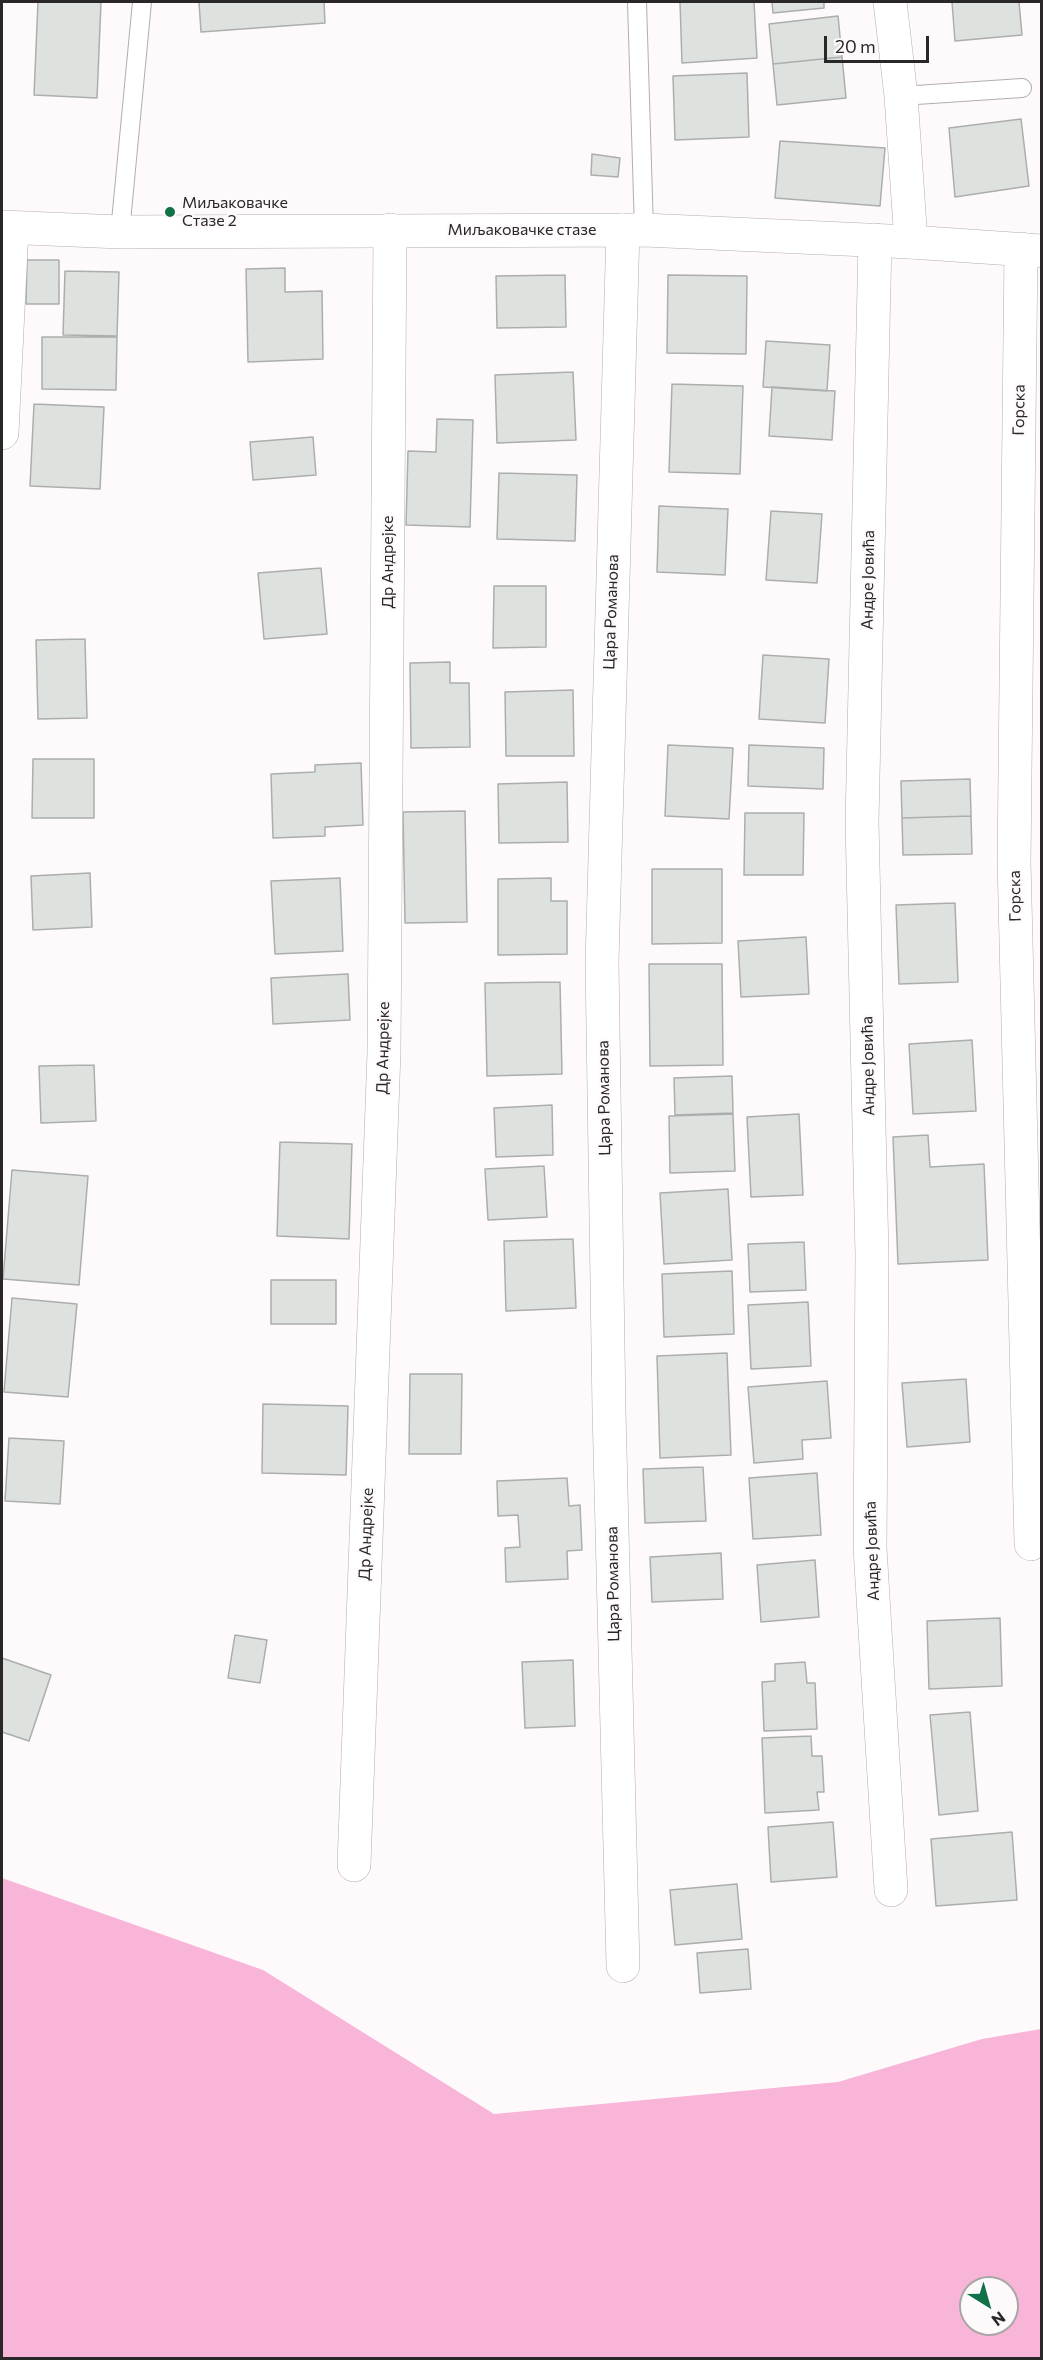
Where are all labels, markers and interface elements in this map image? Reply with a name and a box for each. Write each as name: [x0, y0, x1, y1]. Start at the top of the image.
scale bar: [827, 24, 932, 62]
text: 20 m: [835, 35, 876, 57]
place label: Миљаковачке Стазе 2: [182, 193, 288, 231]
marker: Миљаковачке Стазе 2: [163, 205, 177, 219]
street label: Миљаковачке стазе: [448, 220, 596, 240]
street label: Горска: [1009, 384, 1029, 436]
street label: Др Андрејке: [378, 516, 398, 608]
street label: Андре Јовића: [858, 530, 878, 630]
street label: Цара Романова: [599, 554, 623, 670]
street label: Горска: [1005, 870, 1025, 922]
street label: Др Андрејке: [373, 1001, 393, 1095]
street label: Андре Јовића: [858, 1016, 878, 1116]
street label: Цара Романова: [593, 1040, 615, 1156]
street label: Др Андрејке: [355, 1487, 377, 1581]
street label: Андре Јовића: [861, 1501, 883, 1601]
street label: Цара Романова: [602, 1526, 624, 1642]
north arrow: [959, 2276, 1019, 2336]
text: N: [988, 2308, 1009, 2330]

